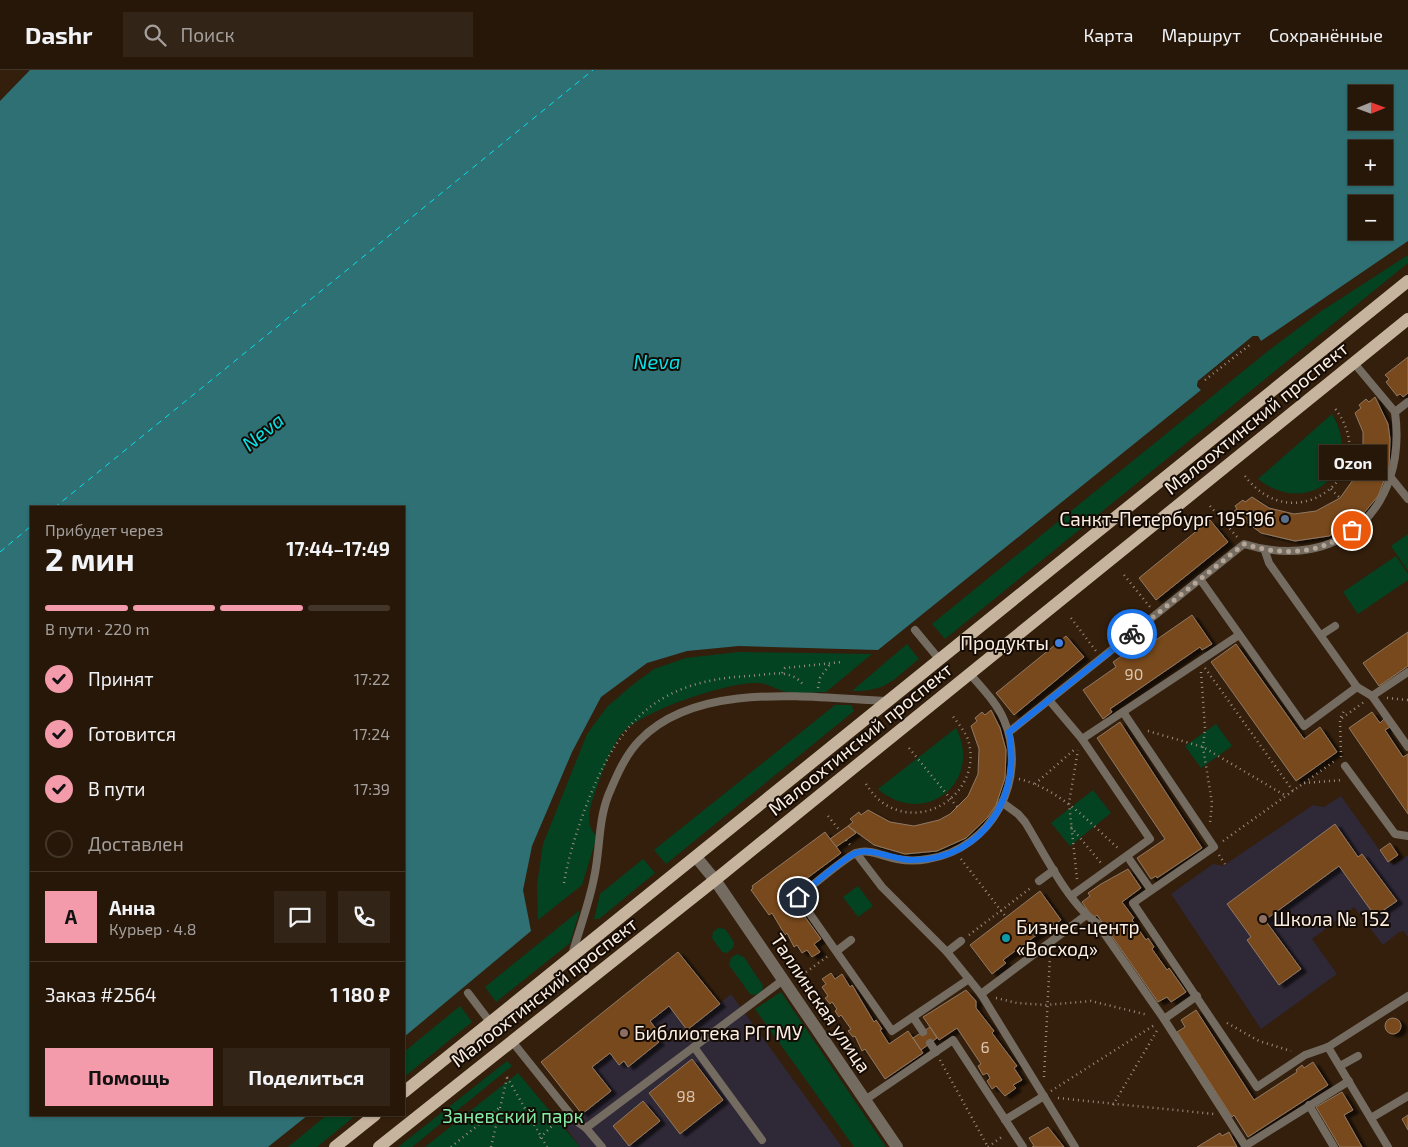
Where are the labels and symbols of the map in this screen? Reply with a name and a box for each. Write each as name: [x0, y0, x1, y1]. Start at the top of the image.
north arrow: [1348, 85, 1392, 130]
street label: Малоохтинский проспект: [1159, 336, 1352, 499]
water label: Neva: [634, 349, 680, 373]
water label: Neva: [237, 407, 288, 455]
callout: Ozon: [1318, 445, 1386, 480]
place label: Санкт-Петербург 195196: [1059, 507, 1275, 531]
pin: [1331, 509, 1373, 551]
marker: Санкт-Петербург 195196: [1279, 513, 1291, 525]
courier: [1107, 609, 1157, 659]
place label: Продукты: [960, 631, 1049, 655]
marker: Продукты: [1053, 637, 1065, 649]
street label: Малоохтинский проспект: [763, 657, 956, 820]
house number: 90: [1125, 664, 1143, 683]
pin: [777, 876, 819, 918]
place label: Школа № 152: [1273, 907, 1390, 930]
street label: Малоохтинский проспект: [446, 912, 641, 1071]
marker: Школа № 152: [1257, 913, 1269, 925]
place label: Бизнес-центр «Восход»: [1016, 915, 1140, 960]
street label: Таллинская улица: [766, 929, 876, 1077]
marker: Бизнес-центр «Восход»: [1000, 932, 1012, 944]
place label: Библиотека РГГМУ: [634, 1021, 803, 1044]
marker: Библиотека РГГМУ: [618, 1027, 630, 1039]
house number: 6: [980, 1037, 990, 1056]
house number: 98: [677, 1086, 695, 1105]
park label: Заневский парк: [442, 1104, 584, 1127]

